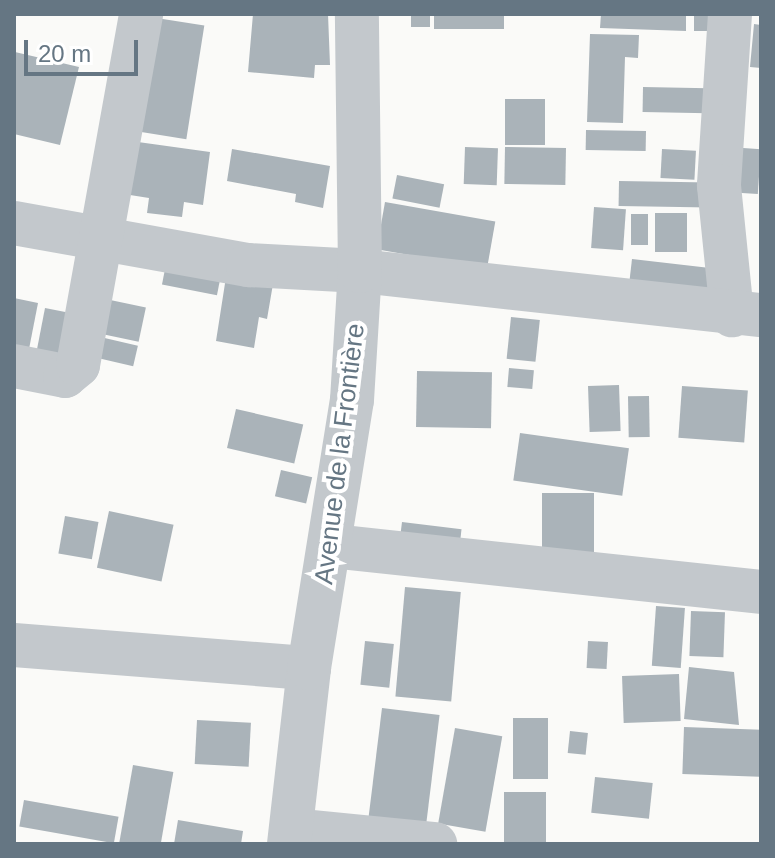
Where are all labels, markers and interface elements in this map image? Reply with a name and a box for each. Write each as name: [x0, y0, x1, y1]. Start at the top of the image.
scale bar: [28, 24, 142, 74]
text: 20 m: [38, 40, 91, 67]
street label: Avenue de la Frontière: [309, 322, 371, 586]

